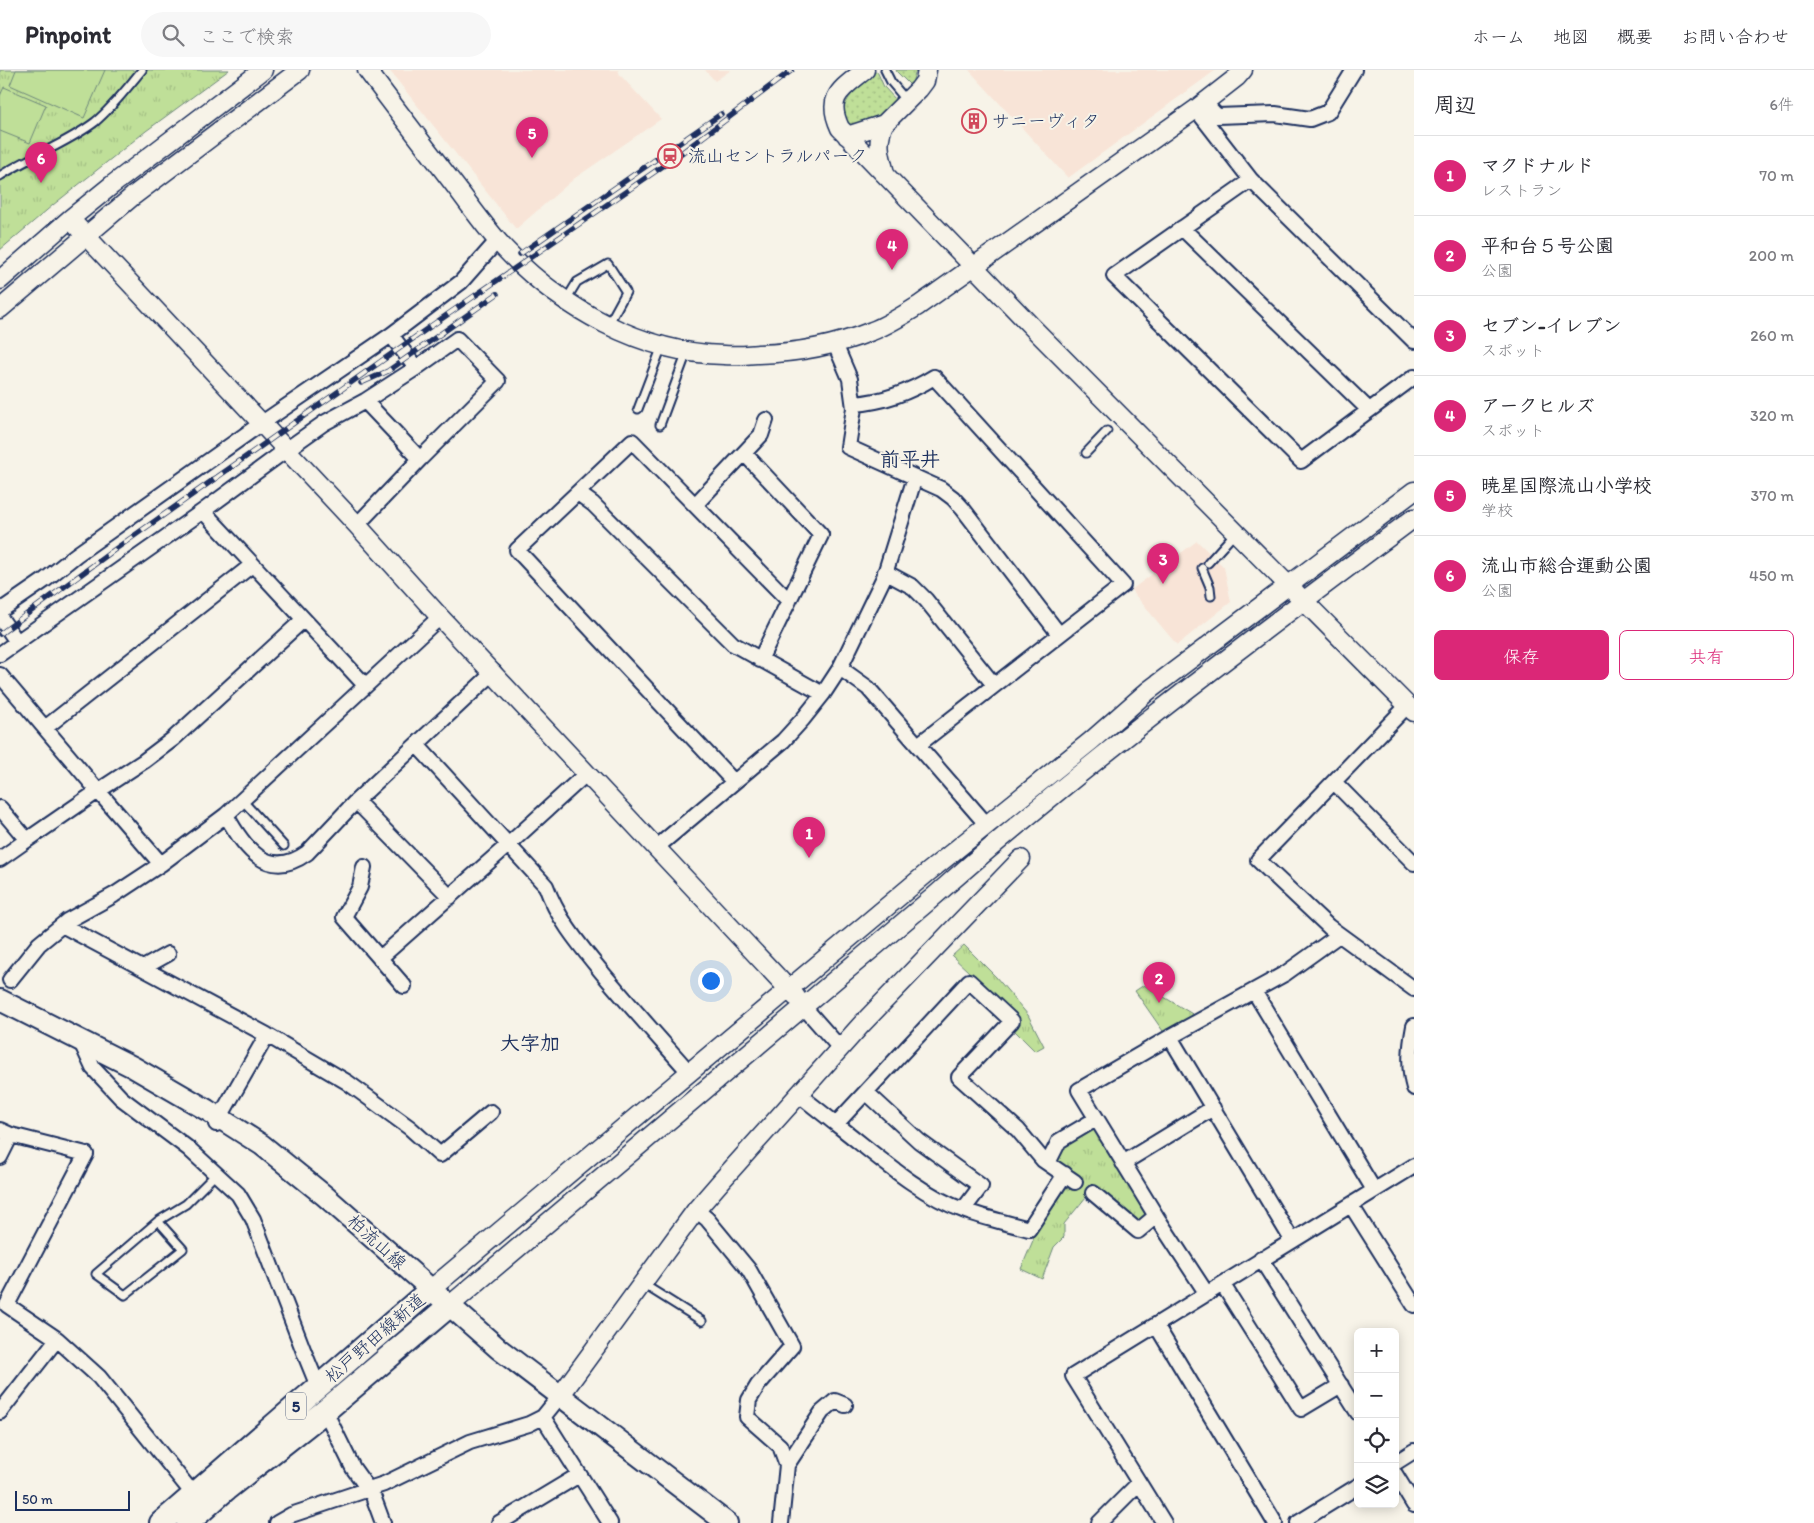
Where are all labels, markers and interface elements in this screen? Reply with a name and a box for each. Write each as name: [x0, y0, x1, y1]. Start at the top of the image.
search box: [141, 12, 491, 57]
text: Pinpoint: [25, 20, 111, 49]
icon: search: [159, 21, 187, 49]
text: ここで検索: [199, 25, 294, 48]
text: ホーム: [1472, 26, 1525, 48]
text: 地図: [1553, 26, 1589, 48]
text: 概要: [1617, 26, 1653, 48]
text: お問い合わせ: [1681, 26, 1789, 48]
text: 周辺: [1434, 92, 1476, 117]
text: 6件: [1770, 95, 1794, 114]
building icon: サニーヴィタ: [961, 108, 987, 134]
place label: サニーヴィタ: [992, 110, 1100, 132]
pin: 5: [516, 117, 548, 158]
pin: 6: [25, 142, 57, 183]
station icon: 流山セントラルパーク: [657, 143, 683, 169]
place label: 流山セントラルパーク: [688, 145, 867, 167]
text: マクドナルド: [1481, 154, 1594, 177]
text: 1: [1446, 166, 1454, 185]
text: 70 m: [1759, 166, 1794, 185]
text: レストラン: [1481, 181, 1562, 200]
pin: 4: [876, 229, 908, 270]
text: 平和台５号公園: [1481, 234, 1614, 257]
text: 2: [1446, 246, 1454, 265]
text: 200 m: [1749, 246, 1794, 265]
text: 公園: [1481, 261, 1513, 280]
text: セブン-イレブン: [1481, 314, 1622, 337]
text: 3: [1446, 326, 1454, 345]
text: 260 m: [1750, 326, 1794, 345]
text: スポット: [1481, 341, 1545, 360]
text: アークヒルズ: [1481, 394, 1595, 417]
text: 4: [1445, 406, 1455, 425]
text: 320 m: [1750, 406, 1794, 425]
text: スポット: [1481, 421, 1545, 440]
district label: 前平井: [880, 447, 940, 471]
text: 暁星国際流山小学校: [1481, 474, 1652, 497]
text: 5: [1446, 486, 1454, 505]
text: 370 m: [1750, 486, 1794, 505]
text: 学校: [1481, 501, 1513, 520]
pin: 3: [1147, 543, 1179, 584]
text: 流山市総合運動公園: [1481, 554, 1652, 577]
text: 6: [1446, 566, 1454, 585]
text: 450 m: [1749, 566, 1794, 585]
text: 公園: [1481, 581, 1513, 600]
button: 保存: [1434, 630, 1609, 680]
button: 共有: [1619, 630, 1794, 680]
pin: 1: [793, 817, 825, 858]
pin: 2: [1143, 962, 1175, 1003]
your location: [698, 968, 724, 994]
district label: 大字加: [500, 1031, 560, 1055]
street label: 柏流山線: [343, 1210, 411, 1274]
street label: 松戸野田線新道: [320, 1288, 430, 1388]
map controls: [1354, 1328, 1399, 1508]
button: +: [1354, 1328, 1399, 1373]
button: −: [1354, 1373, 1399, 1418]
road number: 5: [286, 1392, 306, 1420]
button: locate: [1354, 1418, 1399, 1463]
button: layers: [1354, 1463, 1399, 1508]
scale bar: [15, 1488, 130, 1511]
text: 50 m: [22, 1491, 53, 1508]

